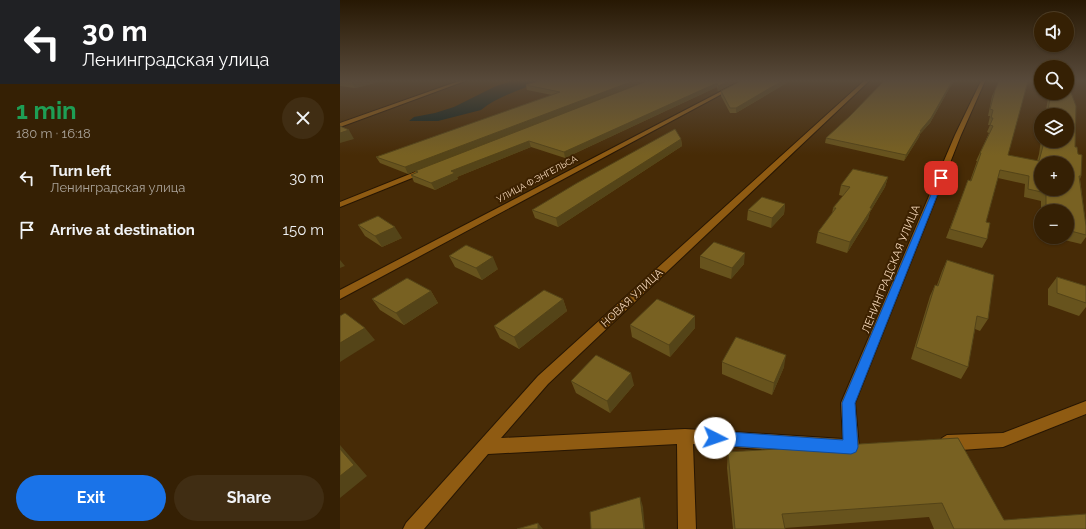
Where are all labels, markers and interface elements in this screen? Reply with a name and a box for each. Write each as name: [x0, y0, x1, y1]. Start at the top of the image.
map controls: [1034, 12, 1074, 244]
button: sound: [1034, 12, 1074, 52]
text: 30 m: [82, 15, 148, 48]
icon: left: [16, 16, 68, 68]
text: Ленинградская улица: [82, 49, 269, 70]
button: search: [1034, 60, 1074, 100]
text: 1 min: [16, 96, 77, 125]
button: close: [282, 97, 324, 139]
button: layers: [1034, 108, 1074, 148]
text: 180 m · 16:18: [16, 126, 91, 141]
street label: УЛИЦА Ф.ЭНГЕЛЬСА: [495, 153, 579, 205]
button: +: [1034, 156, 1074, 196]
pin: [924, 161, 958, 195]
text: Turn left: [50, 162, 111, 180]
icon: left: [16, 167, 38, 189]
icon: arrive: [930, 167, 952, 189]
text: 30 m: [289, 169, 324, 187]
text: Ленинградская улица: [50, 180, 185, 195]
street label: ЛЕНИНГРАДСКАЯ УЛИЦА: [859, 202, 923, 335]
button: −: [1034, 204, 1074, 244]
icon: arrive: [16, 219, 38, 241]
text: Arrive at destination: [50, 221, 195, 239]
text: 150 m: [283, 221, 324, 239]
street label: НОВАЯ УЛИЦА: [599, 266, 666, 330]
position arrow: [694, 417, 736, 459]
button: Exit: [16, 475, 166, 521]
button: Share: [174, 475, 324, 521]

